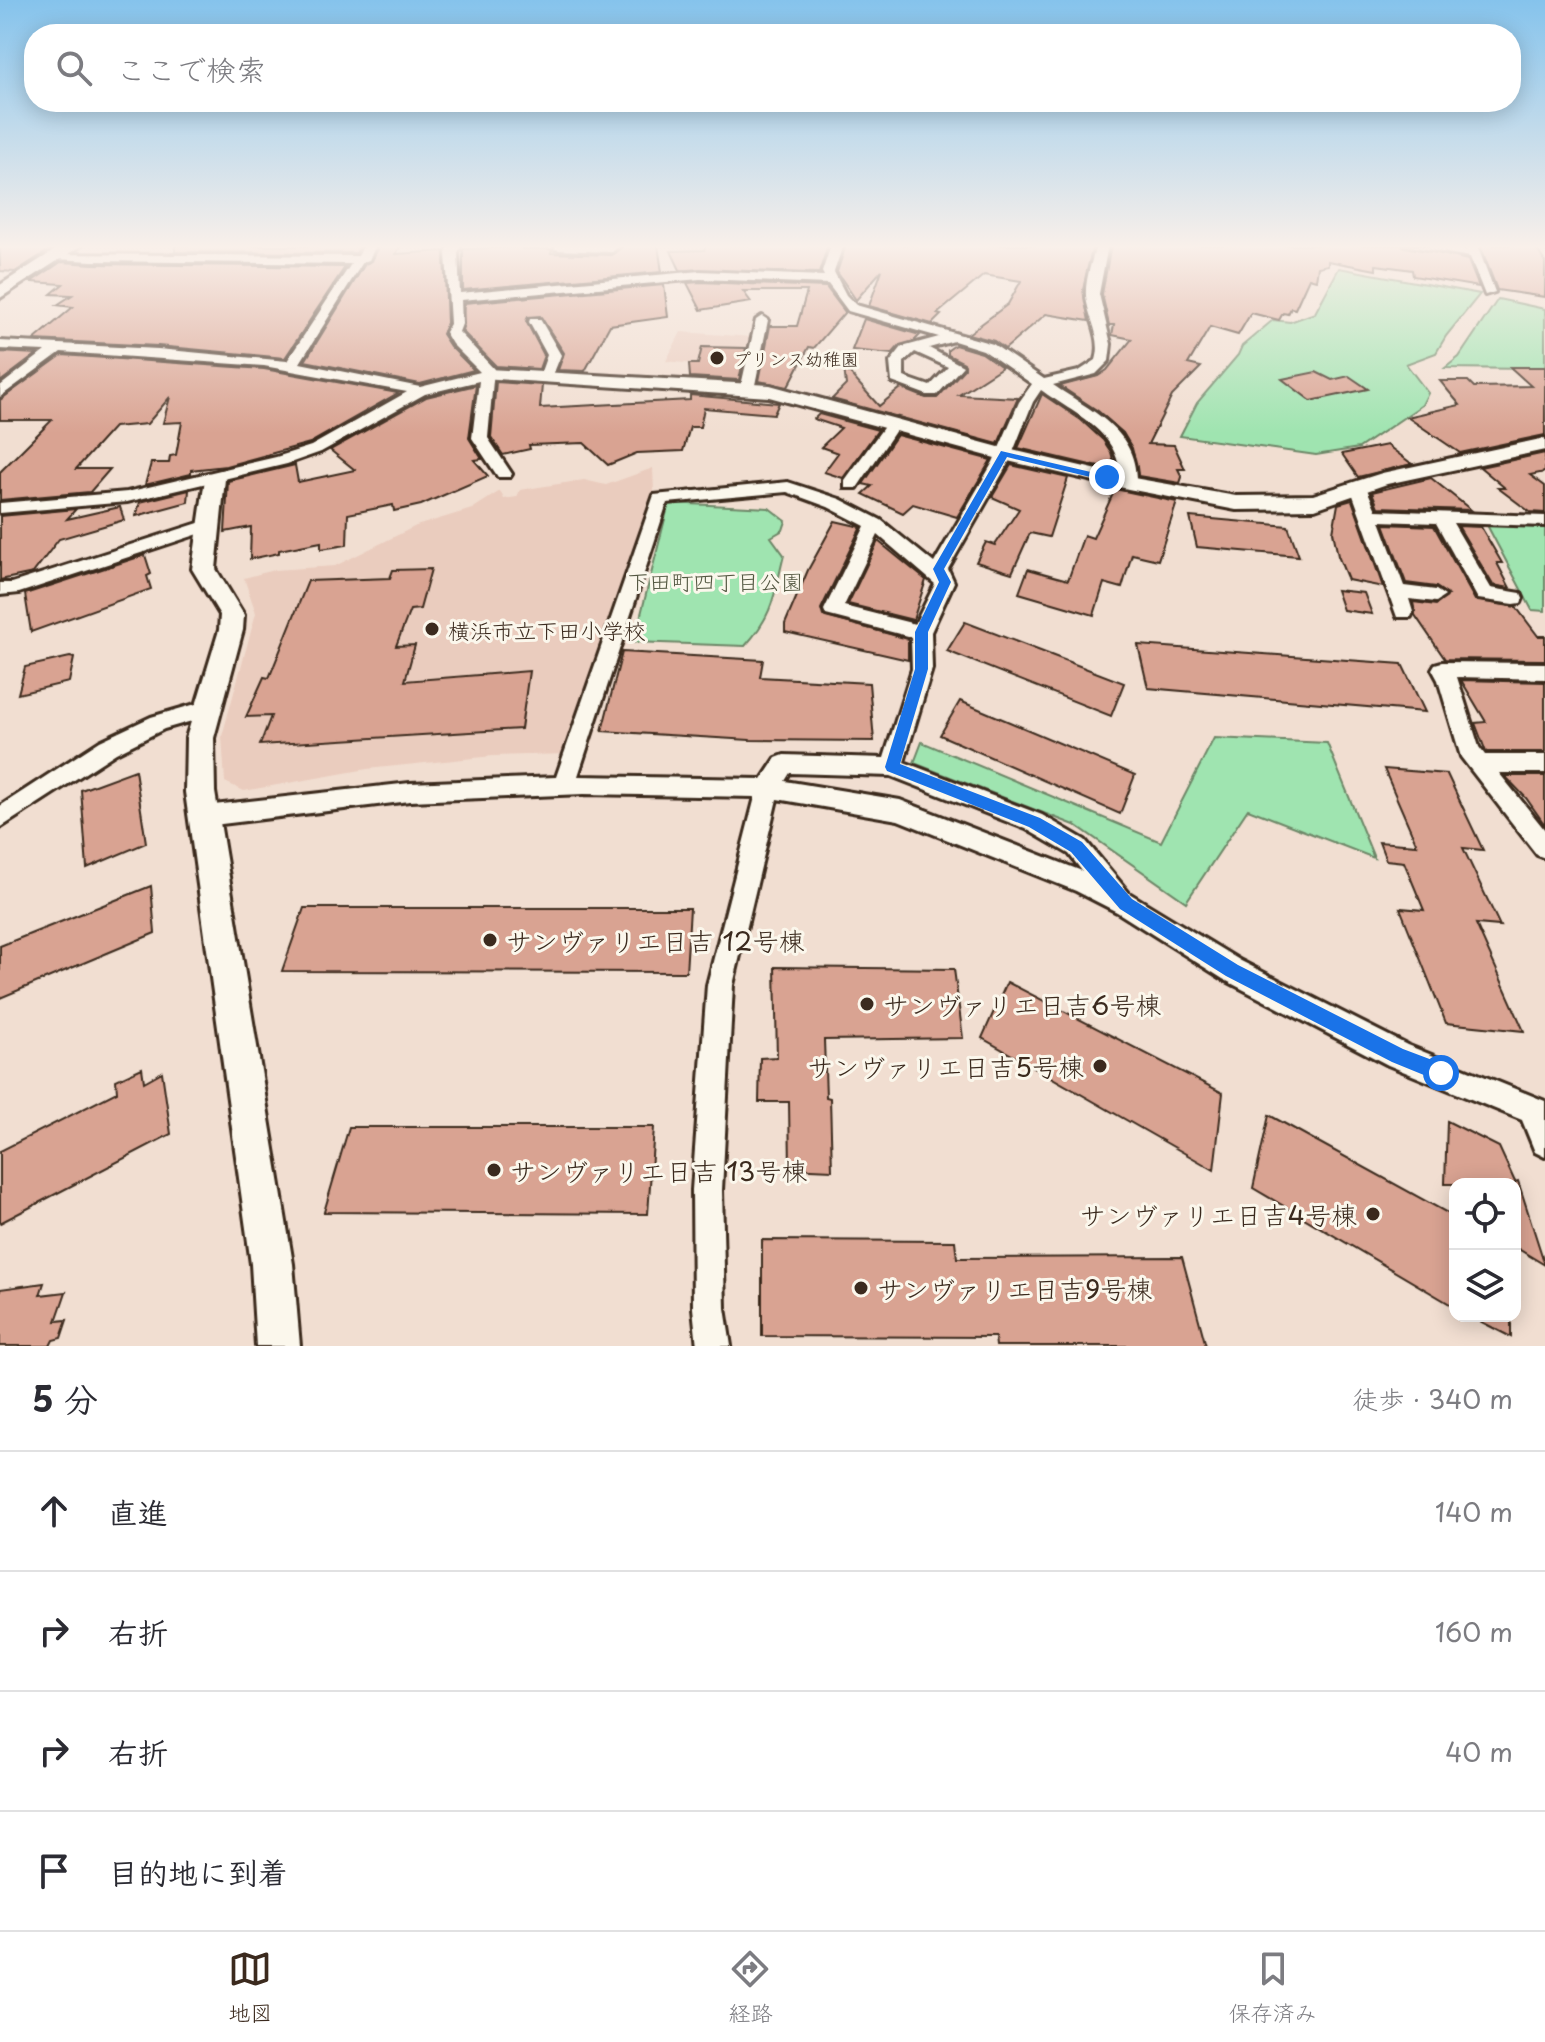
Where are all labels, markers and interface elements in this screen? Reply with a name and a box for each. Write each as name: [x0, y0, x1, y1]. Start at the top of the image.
search box: [24, 24, 1521, 112]
icon: search: [52, 46, 96, 90]
text: ここで検索: [116, 46, 266, 91]
place label: プリンス幼稚園: [733, 345, 859, 372]
marker: プリンス幼稚園: [708, 349, 726, 367]
route end: [1089, 459, 1125, 495]
park label: 下田町四丁目公園: [627, 564, 803, 597]
place label: 横浜市立下田小学校: [448, 613, 646, 646]
marker: 横浜市立下田小学校: [423, 620, 441, 638]
place label: サンヴァリエ日吉 12号棟: [506, 921, 805, 960]
marker: サンヴァリエ日吉 12号棟: [481, 931, 499, 949]
place label: サンヴァリエ日吉6号棟: [883, 985, 1161, 1024]
marker: サンヴァリエ日吉6号棟: [858, 995, 876, 1013]
place label: サンヴァリエ日吉5号棟: [807, 1047, 1084, 1086]
route start: [1423, 1055, 1459, 1091]
marker: サンヴァリエ日吉5号棟: [1091, 1057, 1109, 1075]
place label: サンヴァリエ日吉 13号棟: [510, 1151, 807, 1190]
marker: サンヴァリエ日吉 13号棟: [485, 1161, 503, 1179]
map controls: [1449, 1178, 1521, 1322]
button: locate: [1449, 1178, 1521, 1250]
place label: サンヴァリエ日吉4号棟: [1080, 1195, 1357, 1234]
marker: サンヴァリエ日吉4号棟: [1364, 1205, 1382, 1223]
button: layers: [1449, 1250, 1521, 1322]
place label: サンヴァリエ日吉9号棟: [877, 1269, 1152, 1308]
marker: サンヴァリエ日吉9号棟: [852, 1279, 870, 1297]
text: 5 分: [32, 1372, 98, 1424]
text: 徒歩 · 340 m: [1353, 1379, 1513, 1418]
icon: ahead: [32, 1489, 76, 1533]
text: 直進: [108, 1489, 168, 1534]
text: 140 m: [1435, 1492, 1513, 1531]
icon: right: [32, 1609, 76, 1653]
text: 右折: [108, 1609, 168, 1654]
text: 160 m: [1435, 1612, 1513, 1651]
icon: right: [32, 1729, 76, 1773]
text: 右折: [108, 1729, 168, 1774]
text: 40 m: [1445, 1732, 1513, 1771]
icon: arrive: [32, 1849, 76, 1893]
text: 目的地に到着: [108, 1849, 288, 1894]
tab: 地図: [228, 1947, 272, 2028]
tab: 経路: [728, 1947, 773, 2028]
tab: 保存済み: [1229, 1947, 1317, 2028]

